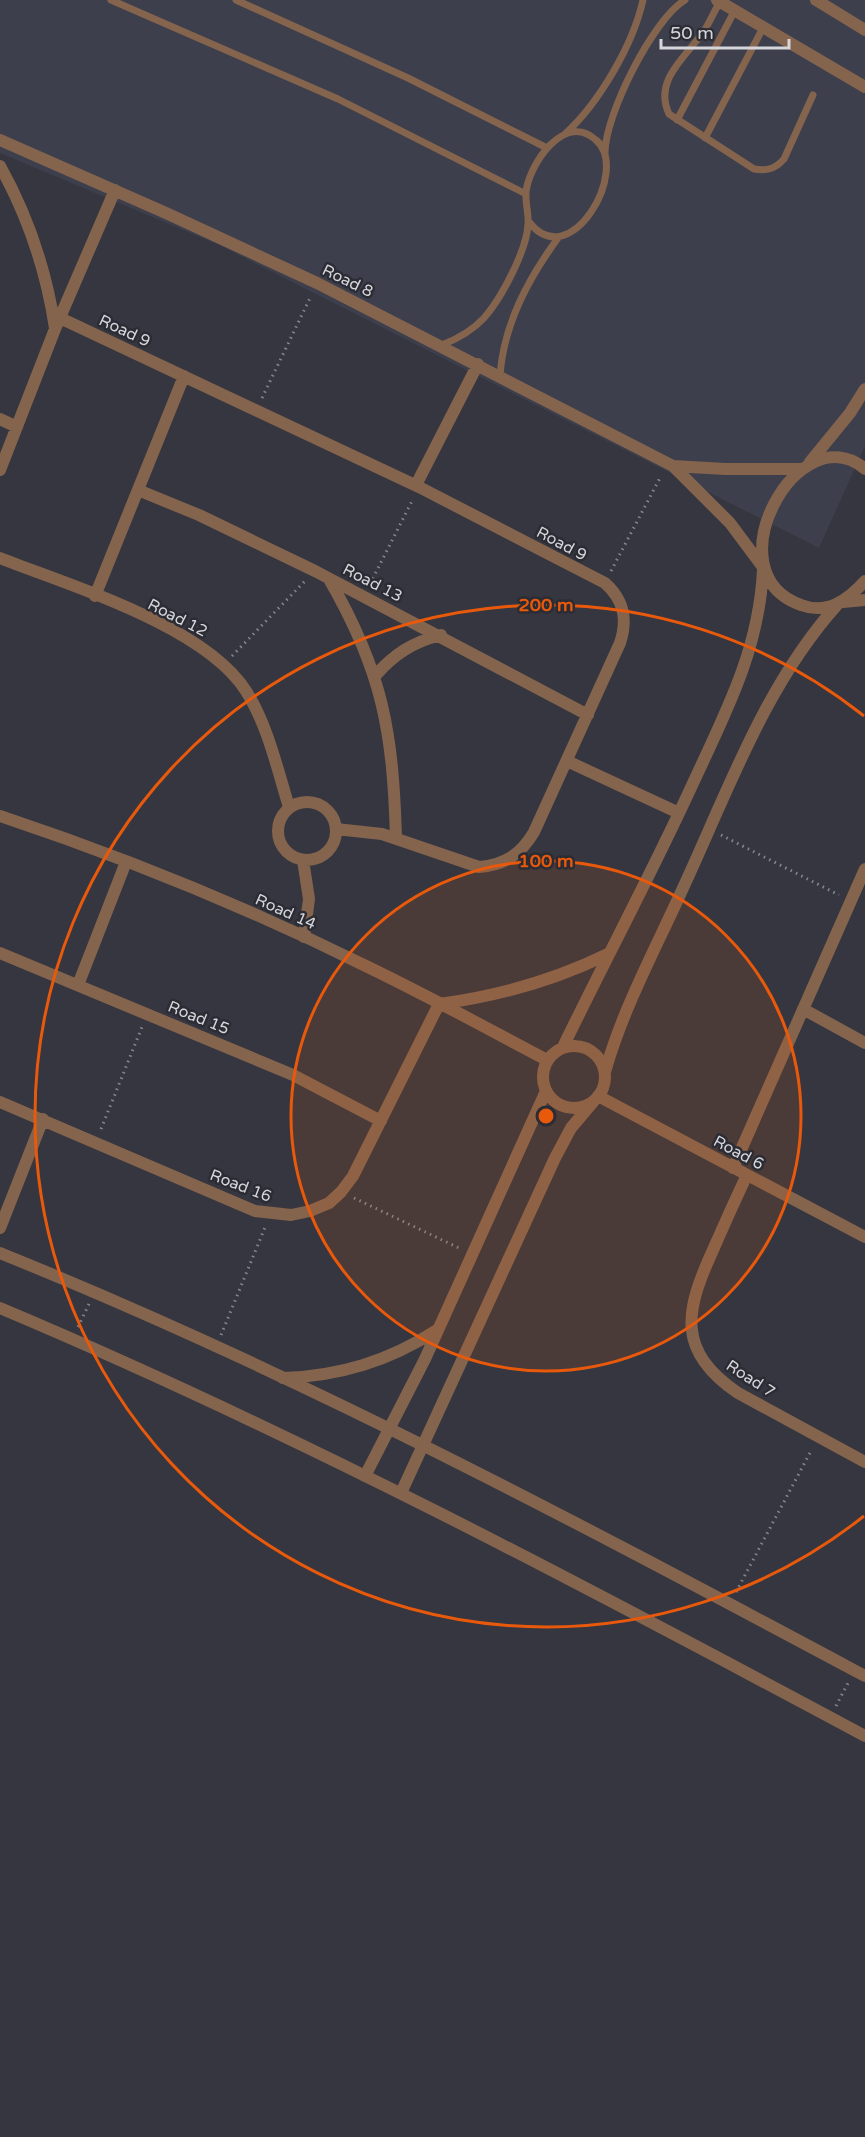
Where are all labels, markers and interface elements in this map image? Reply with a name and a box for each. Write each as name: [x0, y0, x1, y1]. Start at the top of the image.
scale bar: [661, 12, 788, 50]
text: 50 m: [670, 22, 714, 44]
street label: Road 8: [319, 260, 376, 302]
street label: Road 9: [96, 310, 153, 351]
street label: Road 9: [533, 522, 590, 565]
street label: Road 13: [339, 559, 406, 606]
street label: Road 12: [144, 594, 211, 641]
text: 200 m: [518, 594, 574, 616]
text: 100 m: [518, 850, 574, 872]
street label: Road 14: [252, 890, 319, 934]
street label: Road 15: [165, 997, 232, 1039]
centre of rings: [536, 1106, 556, 1126]
street label: Road 6: [710, 1131, 767, 1174]
street label: Road 16: [207, 1165, 274, 1207]
street label: Road 7: [722, 1356, 779, 1402]

